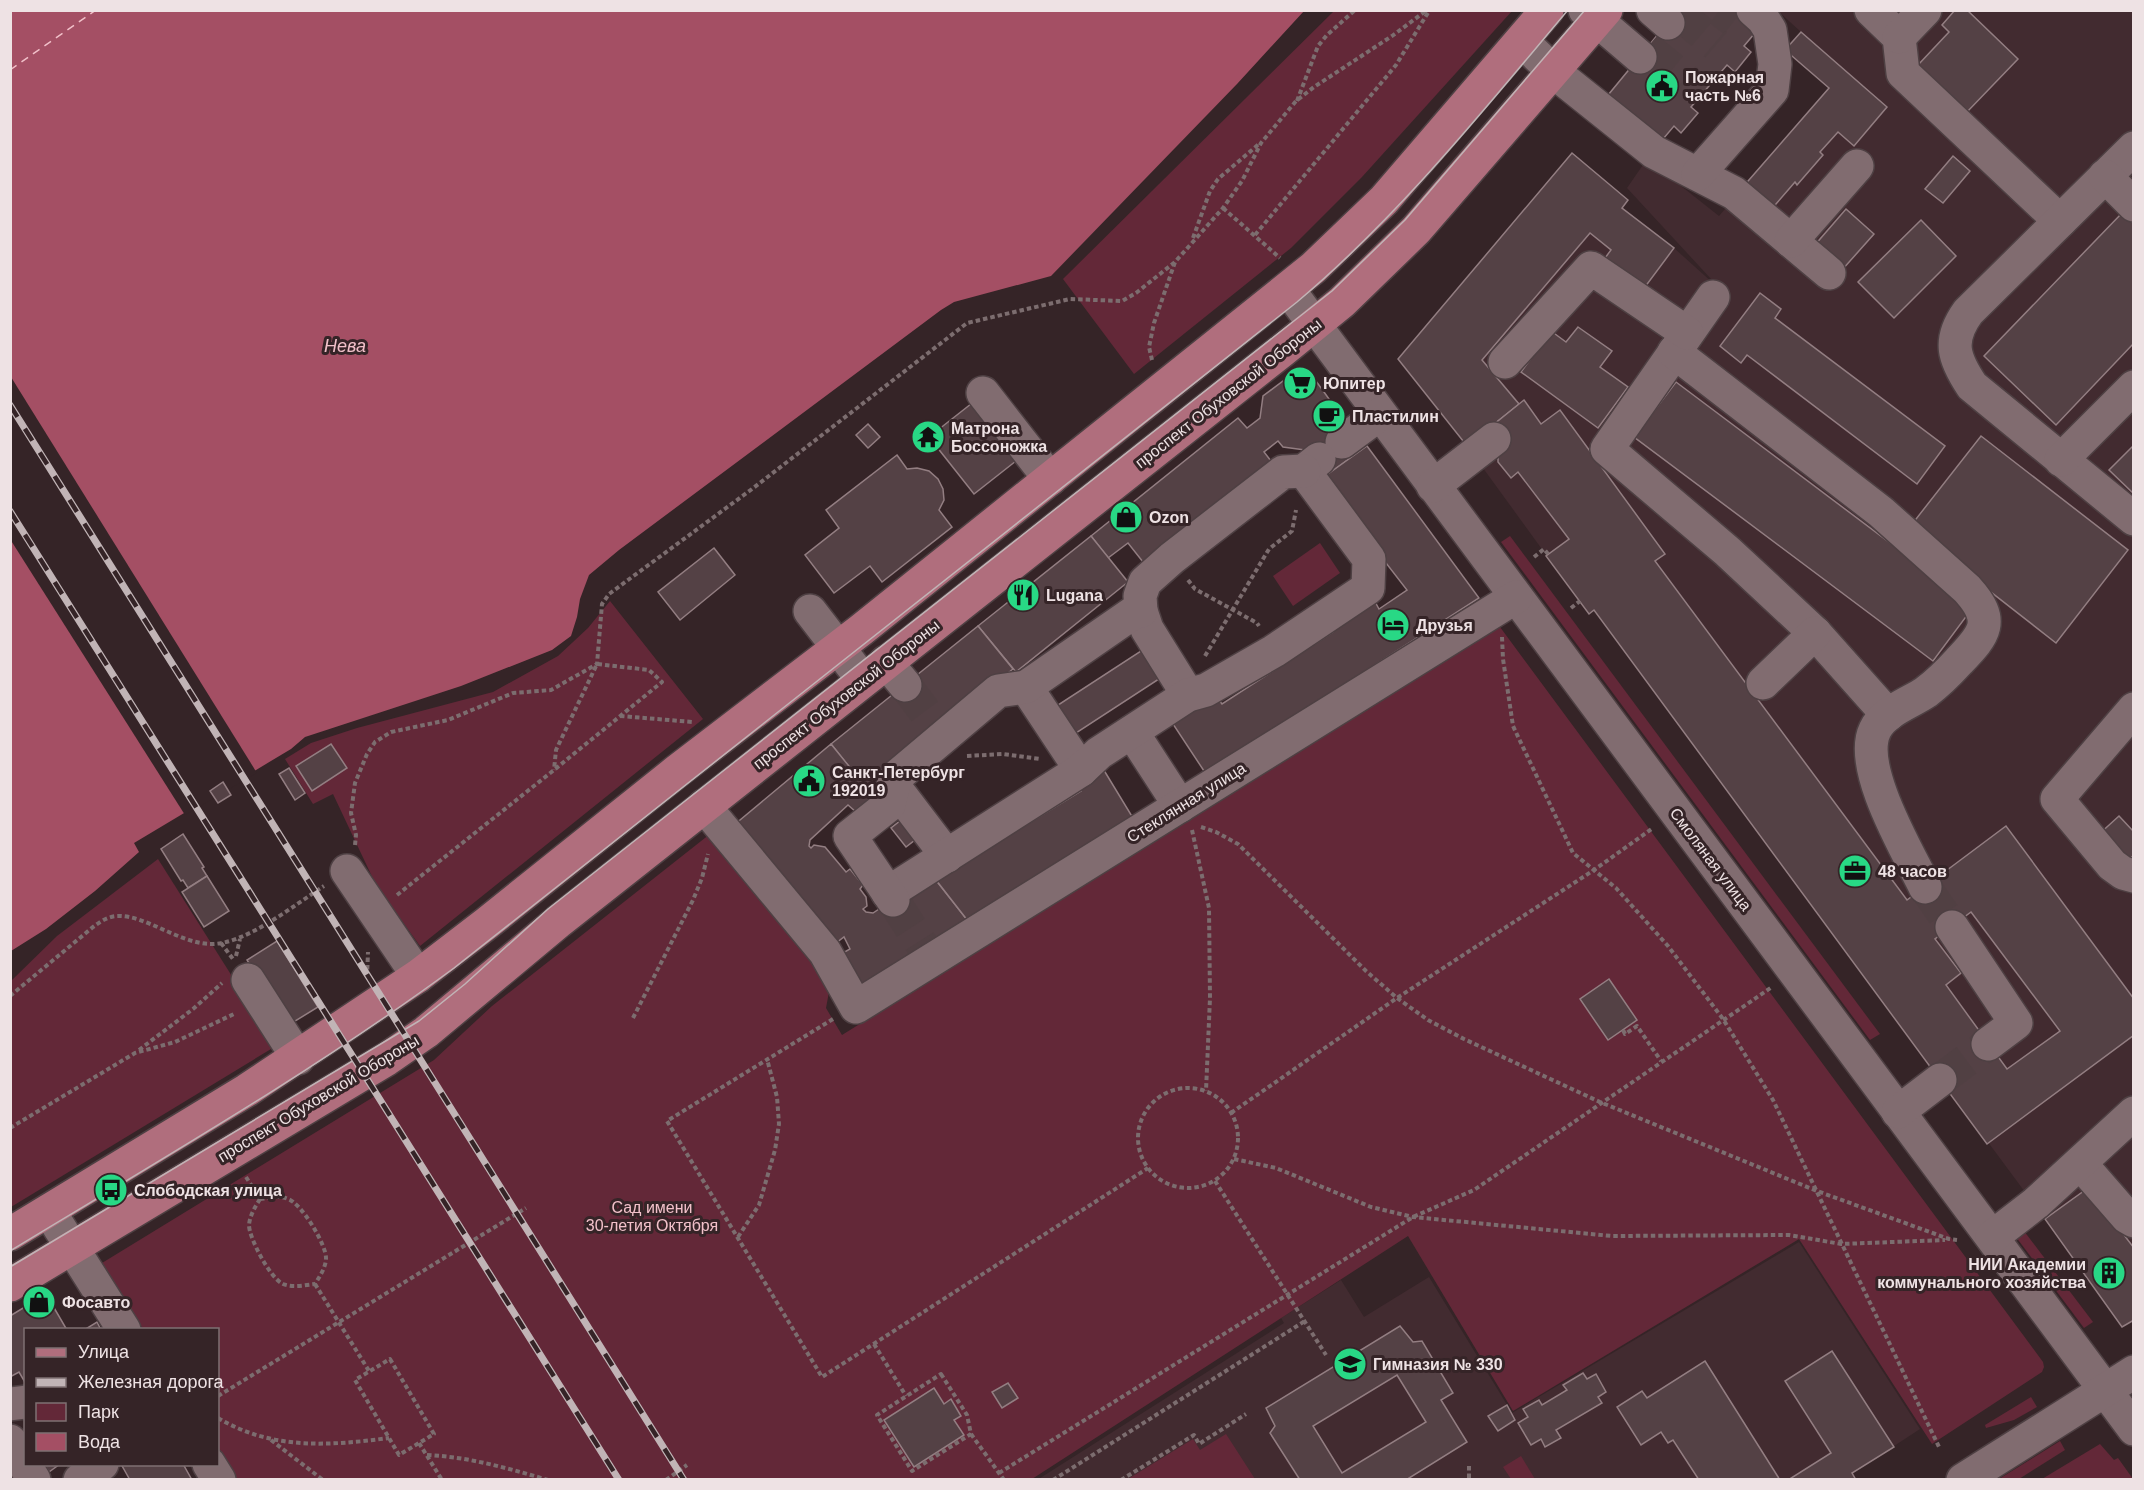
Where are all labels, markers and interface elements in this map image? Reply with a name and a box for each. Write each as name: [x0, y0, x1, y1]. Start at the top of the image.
public building icon: Пожарная часть №6: [1644, 68, 1680, 104]
place label: Пожарная часть №6: [1685, 69, 1764, 104]
street label: проспект Обуховской Обороны: [1132, 315, 1325, 471]
water label: Нева: [324, 336, 366, 356]
supermarket icon: Юпитер: [1282, 365, 1318, 401]
place label: Юпитер: [1323, 375, 1386, 392]
cafe icon: Пластилин: [1311, 398, 1347, 434]
place label: Пластилин: [1352, 408, 1439, 425]
temple icon: Матрона Боссоножка: [910, 419, 946, 455]
place label: Матрона Боссоножка: [951, 420, 1047, 455]
shop icon: Ozon: [1108, 499, 1144, 535]
place label: Ozon: [1149, 509, 1189, 526]
restaurant icon: Lugana: [1005, 577, 1041, 613]
place label: Lugana: [1046, 587, 1103, 604]
hotel icon: Друзья: [1375, 607, 1411, 643]
street label: проспект Обуховской Обороны: [750, 616, 943, 772]
place label: Друзья: [1416, 617, 1473, 634]
street label: Стеклянная улица: [1124, 759, 1249, 846]
public building icon: Санкт-Петербург 192019: [791, 763, 827, 799]
place label: Санкт-Петербург 192019: [832, 764, 965, 799]
street label: Смоляная улица: [1667, 805, 1755, 914]
office icon: 48 часов: [1837, 853, 1873, 889]
place label: 48 часов: [1878, 863, 1947, 880]
street label: проспект Обуховской Обороны: [215, 1032, 422, 1165]
bus stop icon: Слободская улица: [93, 1172, 129, 1208]
place label: Слободская улица: [134, 1182, 282, 1199]
park label: Сад имени 30-летия Октября: [586, 1199, 718, 1234]
building icon: НИИ Академии коммунального хозяйства: [2091, 1255, 2127, 1291]
place label: НИИ Академии коммунального хозяйства: [1877, 1256, 2086, 1291]
shop icon: Фосавто: [21, 1284, 57, 1320]
place label: Фосавто: [62, 1294, 130, 1311]
legend: [24, 1328, 219, 1466]
text: Улица: [78, 1342, 130, 1362]
school or university icon: Гимназия № 330: [1332, 1346, 1368, 1382]
place label: Гимназия № 330: [1373, 1356, 1503, 1373]
text: Железная дорога: [78, 1372, 225, 1392]
text: Парк: [78, 1402, 119, 1422]
text: Вода: [78, 1432, 121, 1452]

